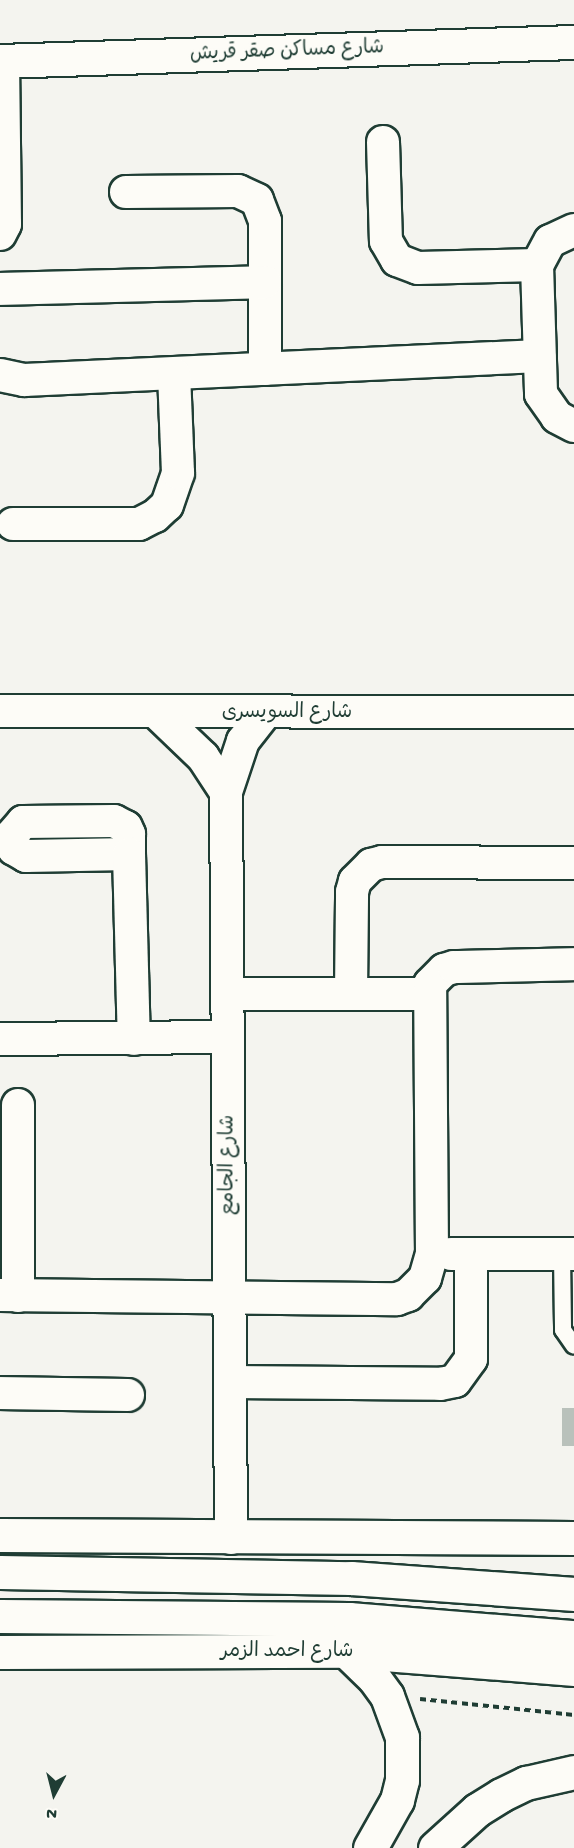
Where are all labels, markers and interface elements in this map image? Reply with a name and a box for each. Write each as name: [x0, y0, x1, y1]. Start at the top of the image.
street label: شارع مساكن صقر قريش: [190, 37, 384, 67]
street label: شارع السويسرى: [222, 701, 352, 725]
street label: شارع الجامع: [217, 1115, 241, 1215]
street label: شارع احمد الزمر: [220, 1640, 354, 1664]
north arrow: [24, 1764, 84, 1824]
text: N: [45, 1802, 58, 1822]

